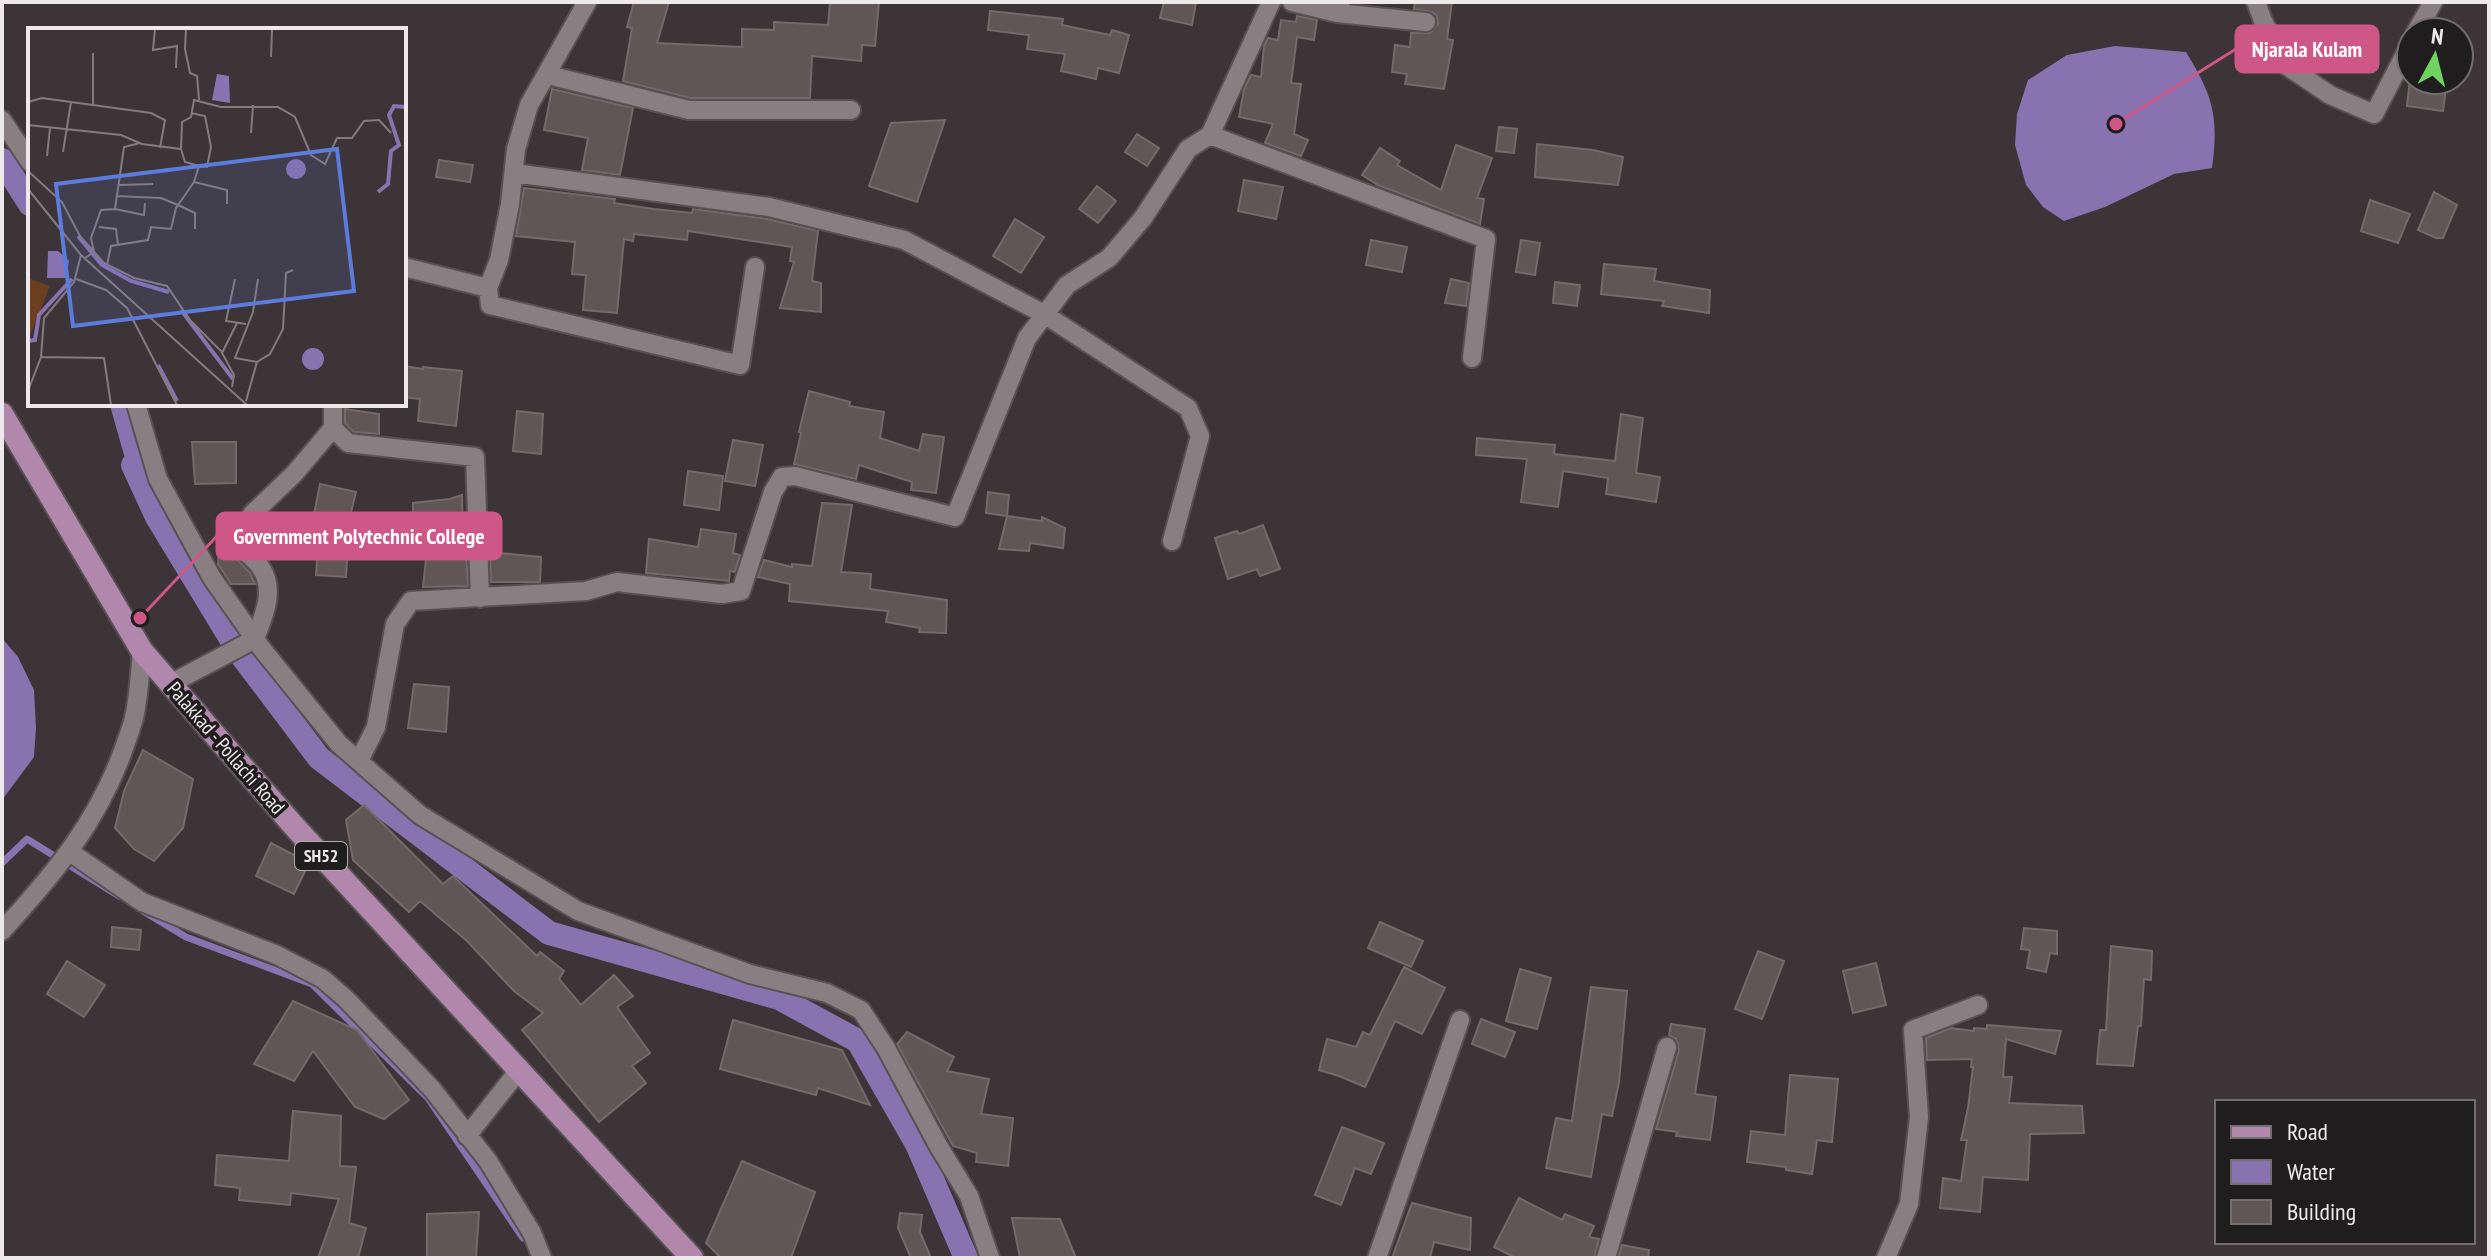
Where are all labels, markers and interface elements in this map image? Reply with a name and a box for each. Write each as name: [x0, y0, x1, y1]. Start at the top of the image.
north arrow: [2395, 16, 2475, 96]
text: N: [2430, 22, 2445, 51]
callout: Njarala Kulam: [2236, 26, 2378, 72]
inset map: [28, 28, 406, 406]
text: Njarala Kulam: [2252, 35, 2362, 63]
callout: Government Polytechnic College: [217, 513, 501, 559]
text: Government Polytechnic College: [233, 522, 485, 550]
street label: Palakkad - Pollachi Road: [161, 676, 291, 820]
road number: SH52: [295, 842, 347, 870]
legend: [2215, 1100, 2475, 1244]
text: Road: [2287, 1116, 2328, 1147]
text: Water: [2287, 1156, 2335, 1187]
text: Building: [2287, 1196, 2356, 1227]

